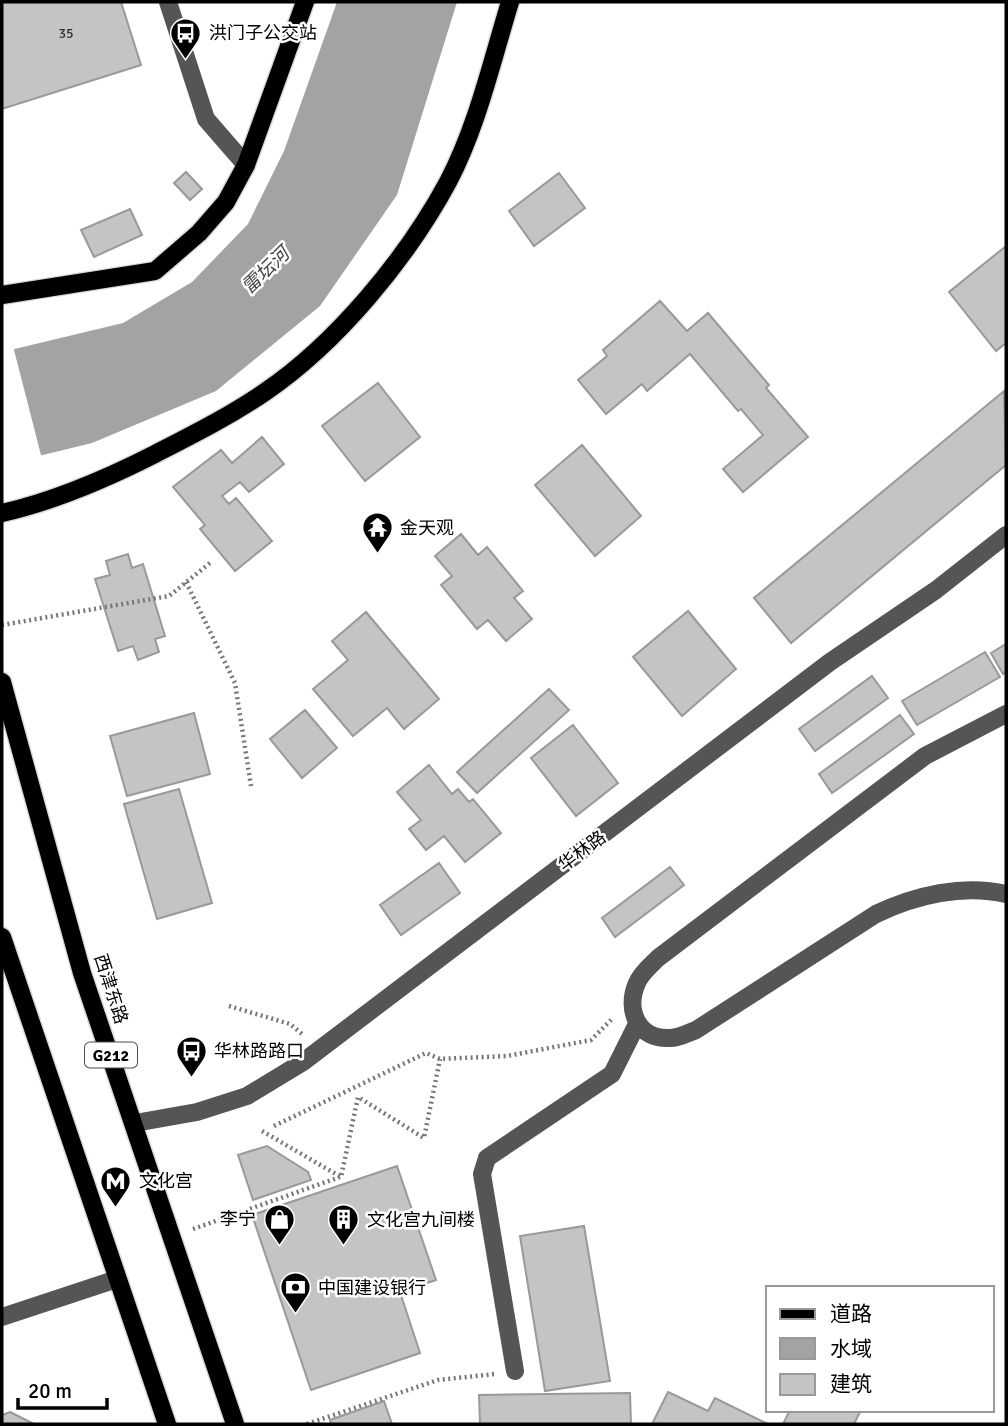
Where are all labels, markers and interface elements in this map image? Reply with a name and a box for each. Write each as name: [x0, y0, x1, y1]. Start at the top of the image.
bus stop icon: 洪门子公交站: [169, 16, 203, 60]
place label: 洪门子公交站: [209, 22, 317, 44]
house number: 35: [58, 25, 74, 42]
water label: 雷坛河: [237, 240, 297, 299]
temple icon: 金天观: [360, 511, 394, 555]
place label: 金天观: [400, 517, 454, 539]
street label: 华林路: [554, 826, 610, 876]
street label: 西津东路: [89, 951, 133, 1027]
bus stop icon: 华林路路口: [174, 1034, 208, 1078]
place label: 华林路路口: [214, 1040, 304, 1062]
road number: G212: [85, 1042, 137, 1068]
metro station icon: 文化宫: [99, 1164, 133, 1208]
place label: 文化宫: [139, 1170, 193, 1192]
shop icon: 李宁: [262, 1202, 296, 1246]
building icon: 文化宫九间楼: [327, 1203, 361, 1247]
place label: 李宁: [220, 1208, 256, 1230]
place label: 文化宫九间楼: [367, 1209, 475, 1231]
bank icon: 中国建设银行: [278, 1271, 312, 1315]
place label: 中国建设银行: [318, 1277, 426, 1299]
legend: [766, 1286, 994, 1412]
text: 道路: [830, 1301, 872, 1327]
text: 水域: [830, 1336, 872, 1362]
scale bar: [18, 1366, 107, 1410]
text: 建筑: [830, 1371, 872, 1397]
text: 20 m: [28, 1378, 72, 1404]

